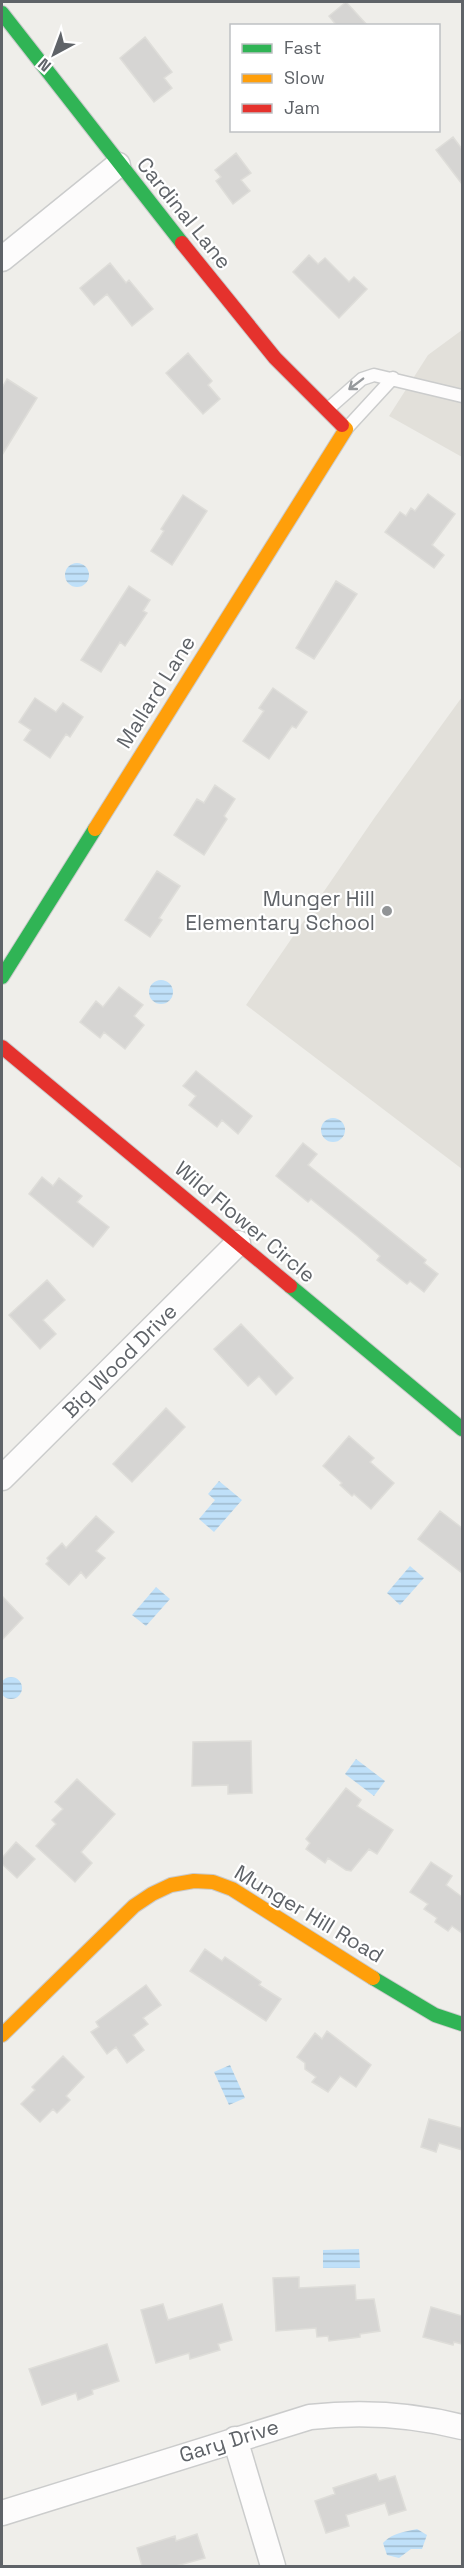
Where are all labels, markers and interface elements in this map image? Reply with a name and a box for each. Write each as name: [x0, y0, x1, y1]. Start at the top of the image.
north arrow: [24, 24, 84, 84]
legend: [230, 24, 440, 132]
text: Fast: [284, 36, 321, 59]
text: N: [34, 53, 55, 76]
text: Slow: [284, 66, 325, 89]
text: Jam: [284, 96, 320, 119]
street label: Cardinal Lane: [131, 151, 238, 274]
one-way arrow: [348, 378, 364, 391]
street label: Mallard Lane: [110, 630, 201, 753]
place label: Munger Hill Elementary School: [185, 885, 375, 936]
marker: Munger Hill Elementary School: [380, 904, 394, 918]
street label: Wild Flower Circle: [169, 1155, 321, 1288]
street label: Big Wood Drive: [57, 1298, 183, 1424]
street label: Munger Hill Road: [230, 1858, 389, 1969]
street label: Gary Drive: [176, 2413, 282, 2468]

